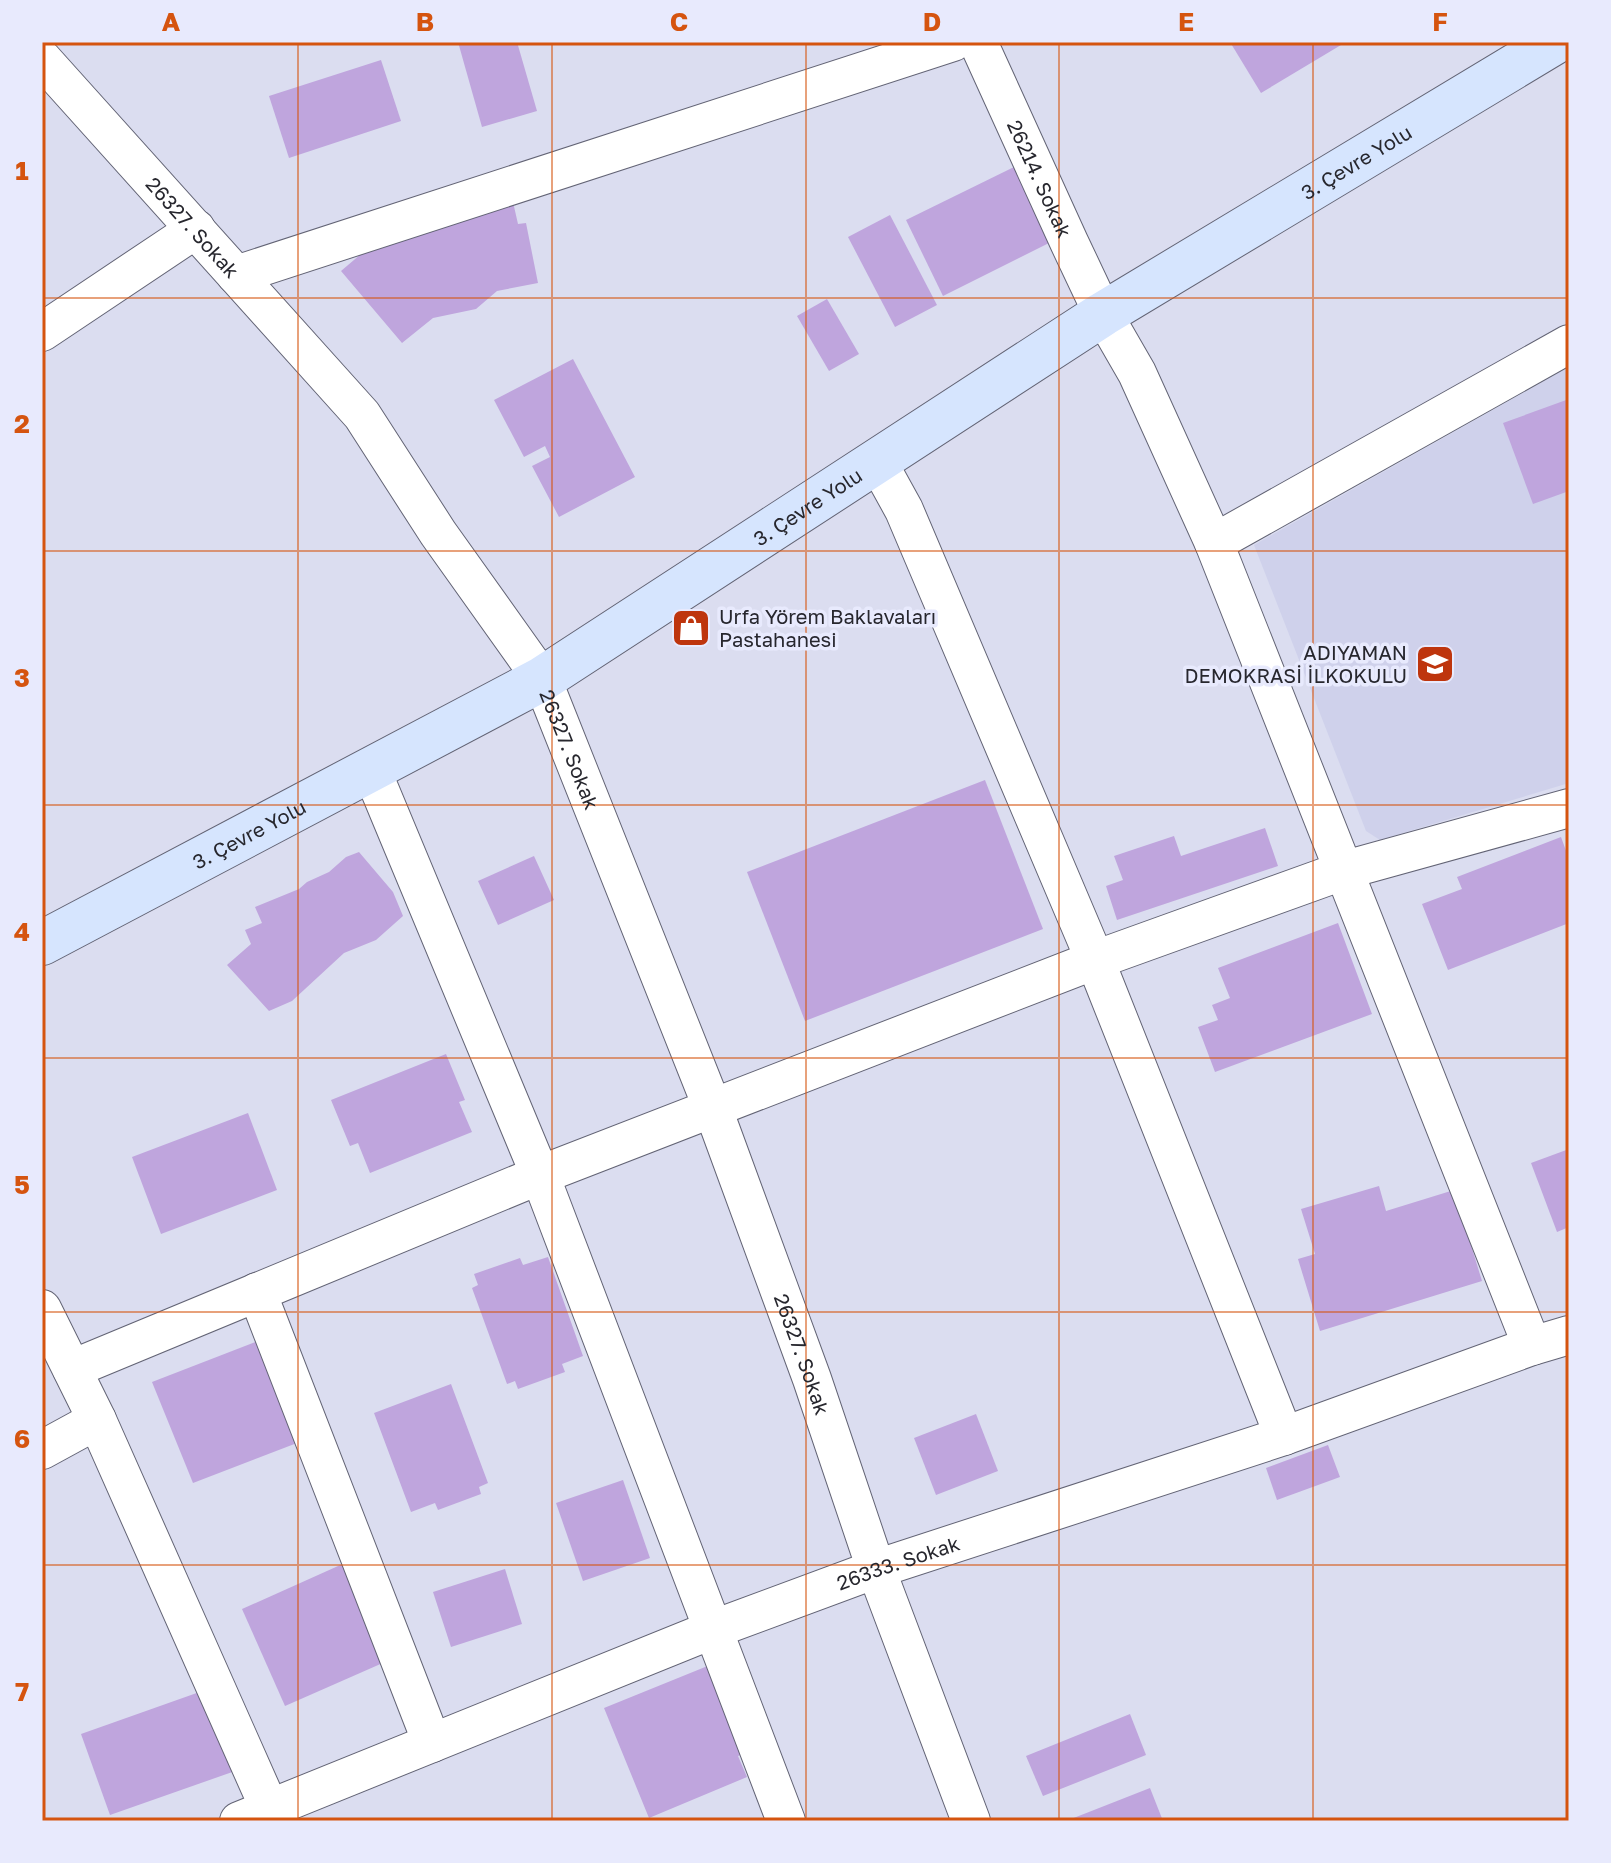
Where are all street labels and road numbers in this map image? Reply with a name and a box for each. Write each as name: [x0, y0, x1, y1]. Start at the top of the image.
street label: 26214. Sokak: [1003, 116, 1077, 241]
street label: 3. Çevre Yolu: [1296, 119, 1416, 204]
street label: 26327. Sokak: [142, 172, 245, 282]
street label: 3. Çevre Yolu: [749, 462, 866, 550]
street label: 26327. Sokak: [535, 686, 605, 813]
street label: 3. Çevre Yolu: [188, 794, 310, 873]
street label: 26327. Sokak: [770, 1290, 835, 1418]
street label: 26333. Sokak: [833, 1531, 963, 1595]

